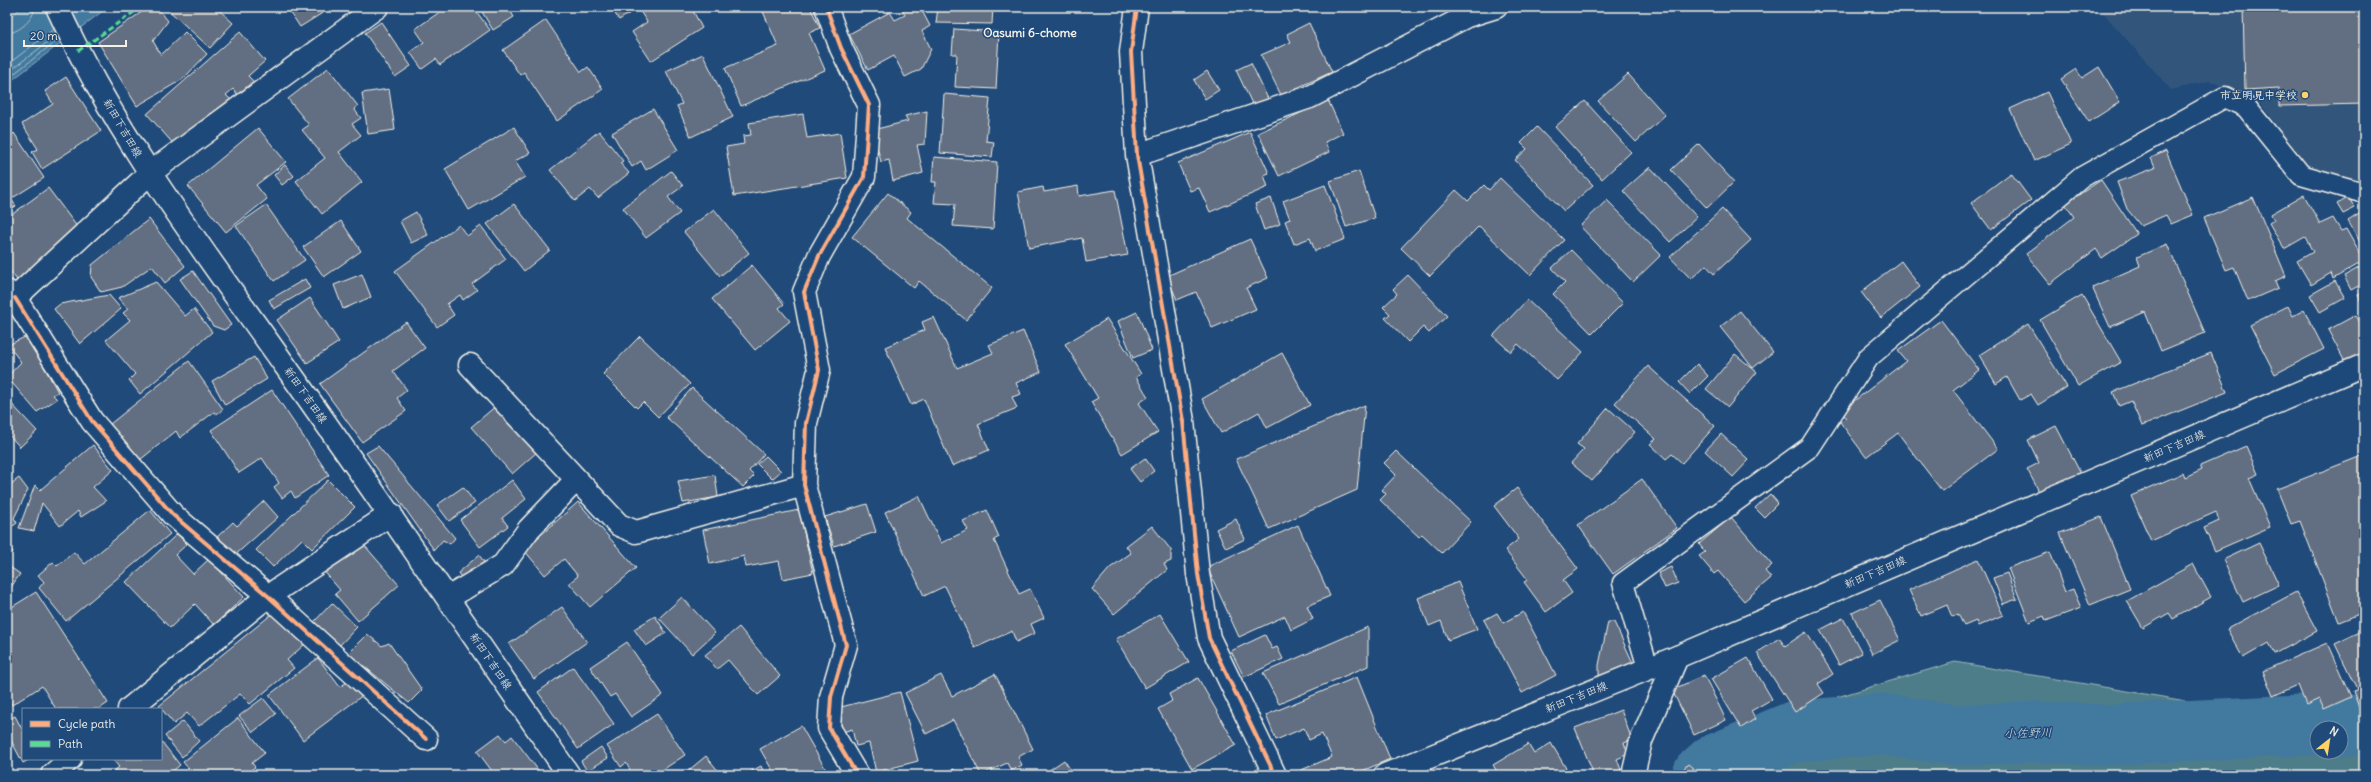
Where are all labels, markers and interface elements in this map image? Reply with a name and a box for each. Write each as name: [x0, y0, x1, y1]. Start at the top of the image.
scale bar: [24, 22, 126, 48]
district label: Oasumi 6-chome: [983, 25, 1077, 40]
text: 20 m: [30, 28, 58, 43]
place label: 市立明見中学校: [2220, 88, 2297, 102]
marker: 市立明見中学校: [2300, 90, 2310, 100]
street label: 新田下吉田線: [100, 96, 146, 160]
street label: 新田下吉田線: [281, 364, 331, 426]
street label: 新田下吉田線: [2141, 427, 2207, 465]
street label: 新田下吉田線: [1842, 553, 1908, 591]
street label: 新田下吉田線: [467, 630, 515, 692]
street label: 新田下吉田線: [1543, 678, 1609, 716]
legend: [22, 708, 162, 760]
text: Cycle path: [58, 716, 115, 731]
north arrow: [2309, 720, 2349, 760]
text: N: [2327, 723, 2341, 739]
water label: 小佐野川: [2004, 725, 2052, 740]
text: Path: [58, 736, 83, 751]

